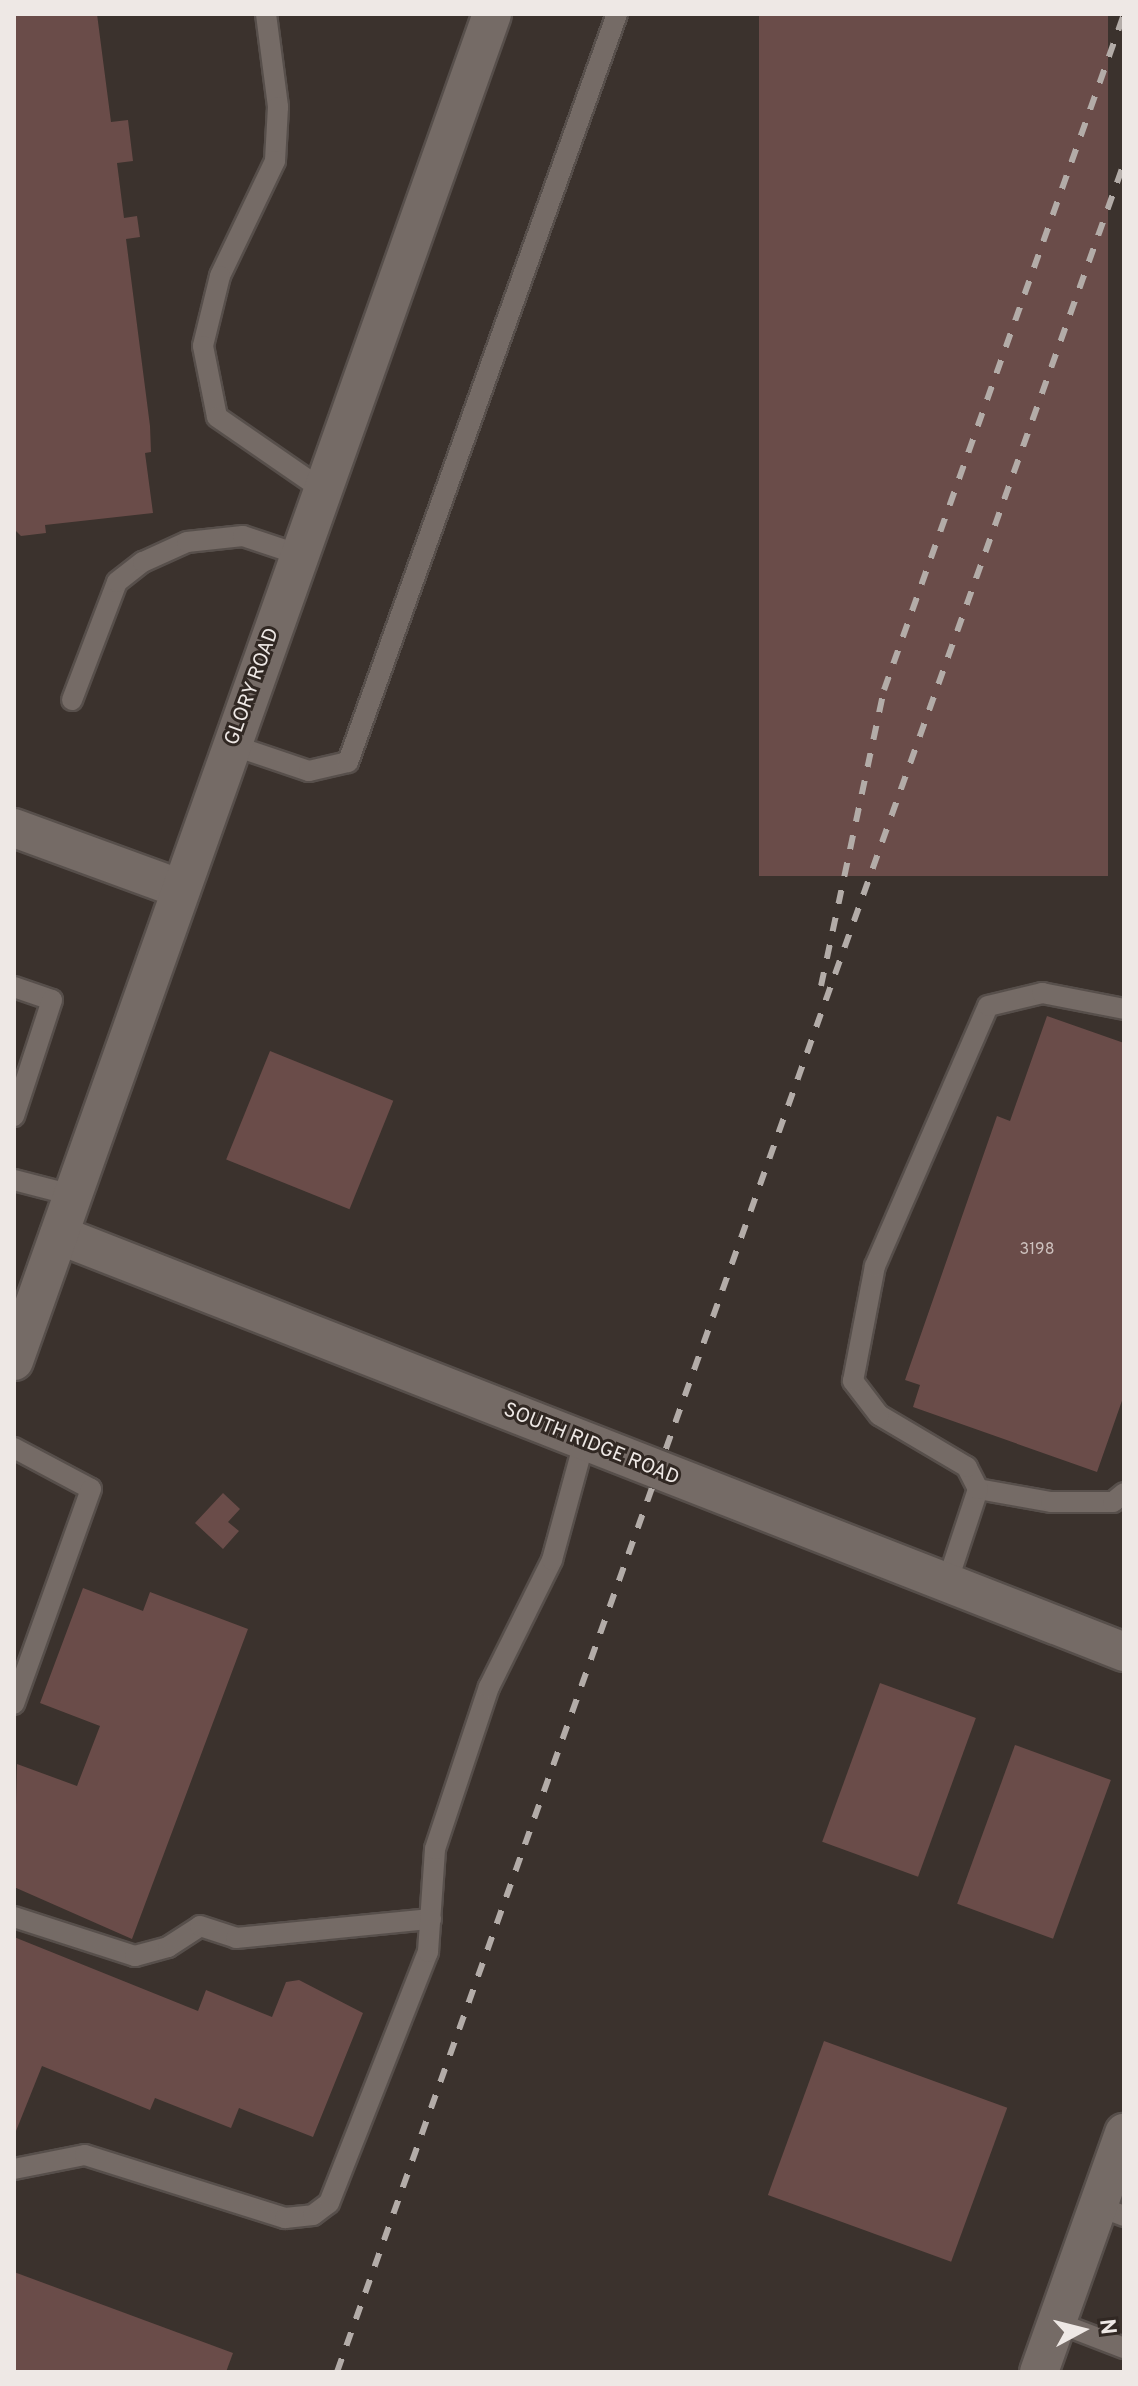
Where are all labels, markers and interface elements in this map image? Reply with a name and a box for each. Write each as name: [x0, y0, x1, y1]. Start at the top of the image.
street label: GLORY ROAD: [221, 625, 285, 749]
house number: 3198: [1020, 1240, 1054, 1260]
street label: SOUTH RIDGE ROAD: [500, 1399, 682, 1491]
north arrow: [1042, 2290, 1122, 2370]
text: N: [1092, 2318, 1121, 2336]

